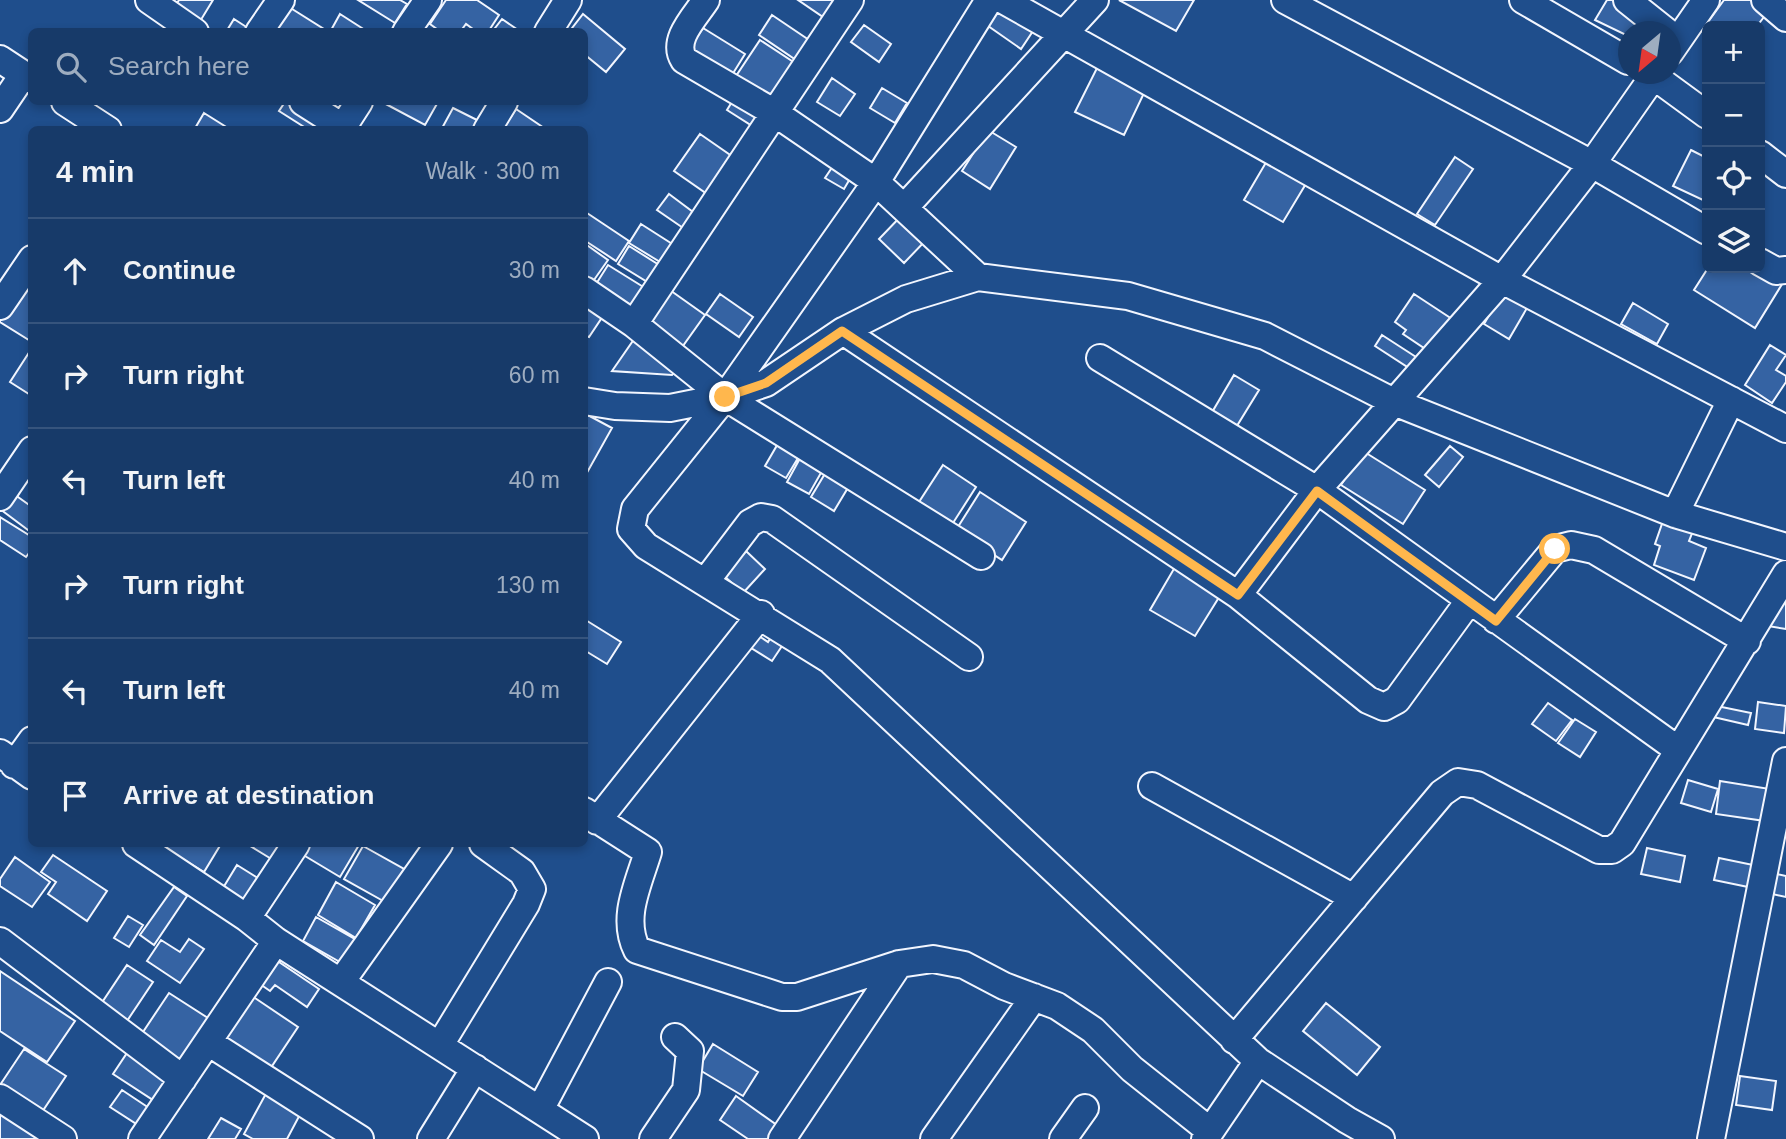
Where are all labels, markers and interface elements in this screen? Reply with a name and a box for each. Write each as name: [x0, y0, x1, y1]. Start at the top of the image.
north arrow: [1618, 21, 1681, 84]
map controls: [1702, 21, 1765, 273]
button: +: [1702, 21, 1765, 84]
search box: [28, 28, 588, 105]
icon: search: [52, 48, 90, 86]
text: Search here: [108, 51, 250, 81]
button: −: [1702, 84, 1765, 147]
button: locate: [1702, 147, 1765, 210]
text: 4 min: [56, 155, 134, 188]
text: Walk · 300 m: [425, 158, 560, 184]
button: layers: [1702, 210, 1765, 273]
icon: ahead: [56, 252, 94, 290]
text: Continue: [123, 255, 236, 285]
text: 30 m: [509, 257, 560, 283]
icon: right: [56, 357, 94, 395]
text: Turn right: [123, 360, 244, 390]
text: 60 m: [509, 362, 560, 388]
route end: [709, 381, 740, 412]
icon: left: [56, 462, 94, 500]
text: Turn left: [123, 465, 225, 495]
text: 40 m: [509, 467, 560, 493]
route start: [1539, 533, 1570, 564]
icon: right: [56, 567, 94, 605]
text: Turn right: [123, 570, 244, 600]
text: 130 m: [496, 572, 560, 598]
icon: left: [56, 672, 94, 710]
text: Turn left: [123, 675, 225, 705]
text: 40 m: [509, 677, 560, 703]
icon: arrive: [56, 777, 94, 815]
text: Arrive at destination: [123, 780, 374, 810]

